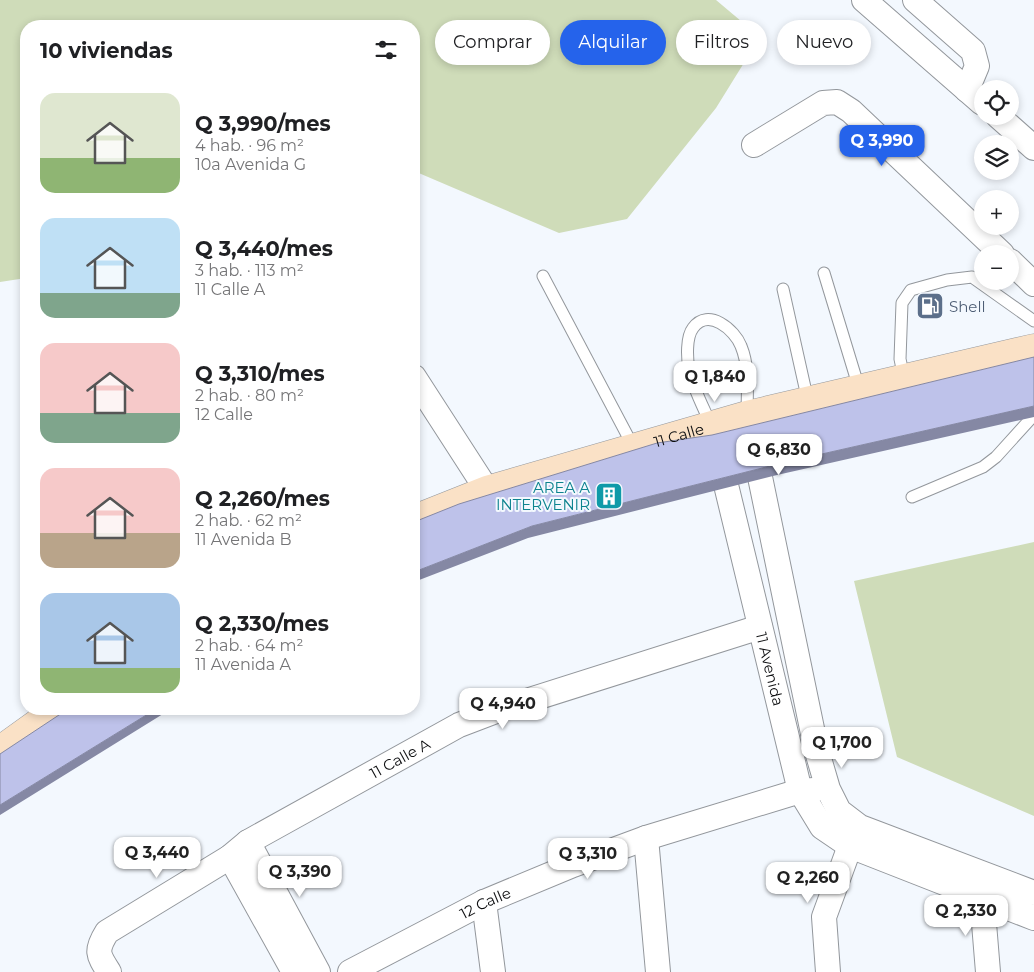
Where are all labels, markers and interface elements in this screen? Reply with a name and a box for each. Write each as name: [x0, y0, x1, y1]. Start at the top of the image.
chip: Comprar: [435, 20, 550, 65]
chip: Alquilar: [560, 20, 666, 65]
chip: Filtros: [676, 20, 767, 65]
chip: Nuevo: [777, 20, 871, 65]
icon: filters: [372, 36, 400, 64]
text: 10 viviendas: [40, 38, 173, 63]
map controls: [974, 80, 1019, 290]
button: locate: [974, 80, 1019, 125]
text: Q 3,990/mes: [195, 111, 331, 136]
icon: home: [80, 113, 140, 173]
pin: Q 3,990: [836, 124, 928, 167]
text: Q 3,990: [851, 131, 913, 150]
button: layers: [974, 135, 1019, 180]
text: 4 hab. · 96 m²: [195, 136, 304, 155]
text: 10a Avenida G: [195, 155, 306, 174]
button: +: [974, 190, 1019, 235]
text: Q 3,440/mes: [195, 236, 333, 261]
icon: home: [80, 238, 140, 298]
button: −: [974, 245, 1019, 290]
text: 3 hab. · 113 m²: [195, 261, 304, 280]
text: 11 Calle A: [195, 280, 265, 299]
fuel station icon: Shell: [915, 291, 945, 321]
place label: Shell: [949, 297, 986, 316]
pin: Q 1,840: [669, 360, 761, 403]
text: Q 3,310/mes: [195, 361, 325, 386]
icon: home: [80, 363, 140, 423]
text: Q 1,840: [684, 367, 746, 386]
text: 2 hab. · 80 m²: [195, 386, 304, 405]
text: 12 Calle: [195, 405, 253, 424]
street label: 11 Calle: [651, 418, 706, 451]
pin: Q 6,830: [733, 434, 825, 476]
text: Q 6,830: [747, 440, 811, 459]
place label: AREA A INTERVENIR: [496, 478, 590, 514]
building icon: AREA A INTERVENIR: [594, 481, 624, 511]
text: Q 2,260/mes: [195, 486, 330, 511]
icon: home: [80, 488, 140, 548]
text: 2 hab. · 62 m²: [195, 511, 302, 530]
text: 11 Avenida B: [195, 530, 292, 549]
text: Q 2,330/mes: [195, 611, 329, 636]
icon: home: [80, 613, 140, 673]
street label: 11 Avenida: [752, 630, 789, 708]
text: 2 hab. · 64 m²: [195, 636, 303, 655]
text: 11 Avenida A: [195, 655, 291, 674]
pin: Q 4,940: [457, 688, 549, 730]
text: Q 4,940: [470, 694, 536, 713]
pin: Q 1,700: [796, 726, 888, 769]
text: Q 1,700: [812, 733, 872, 752]
street label: 11 Calle A: [366, 734, 433, 782]
pin: Q 3,440: [111, 836, 203, 879]
pin: Q 3,310: [542, 838, 634, 880]
text: Q 3,440: [125, 843, 189, 862]
text: Q 3,310: [559, 844, 617, 863]
pin: Q 3,390: [254, 856, 346, 898]
text: Q 3,390: [269, 862, 331, 881]
pin: Q 2,260: [762, 862, 854, 904]
text: Q 2,260: [777, 868, 839, 887]
street label: 12 Calle: [456, 882, 514, 923]
pin: Q 2,330: [920, 894, 1012, 937]
text: Q 2,330: [935, 901, 997, 920]

